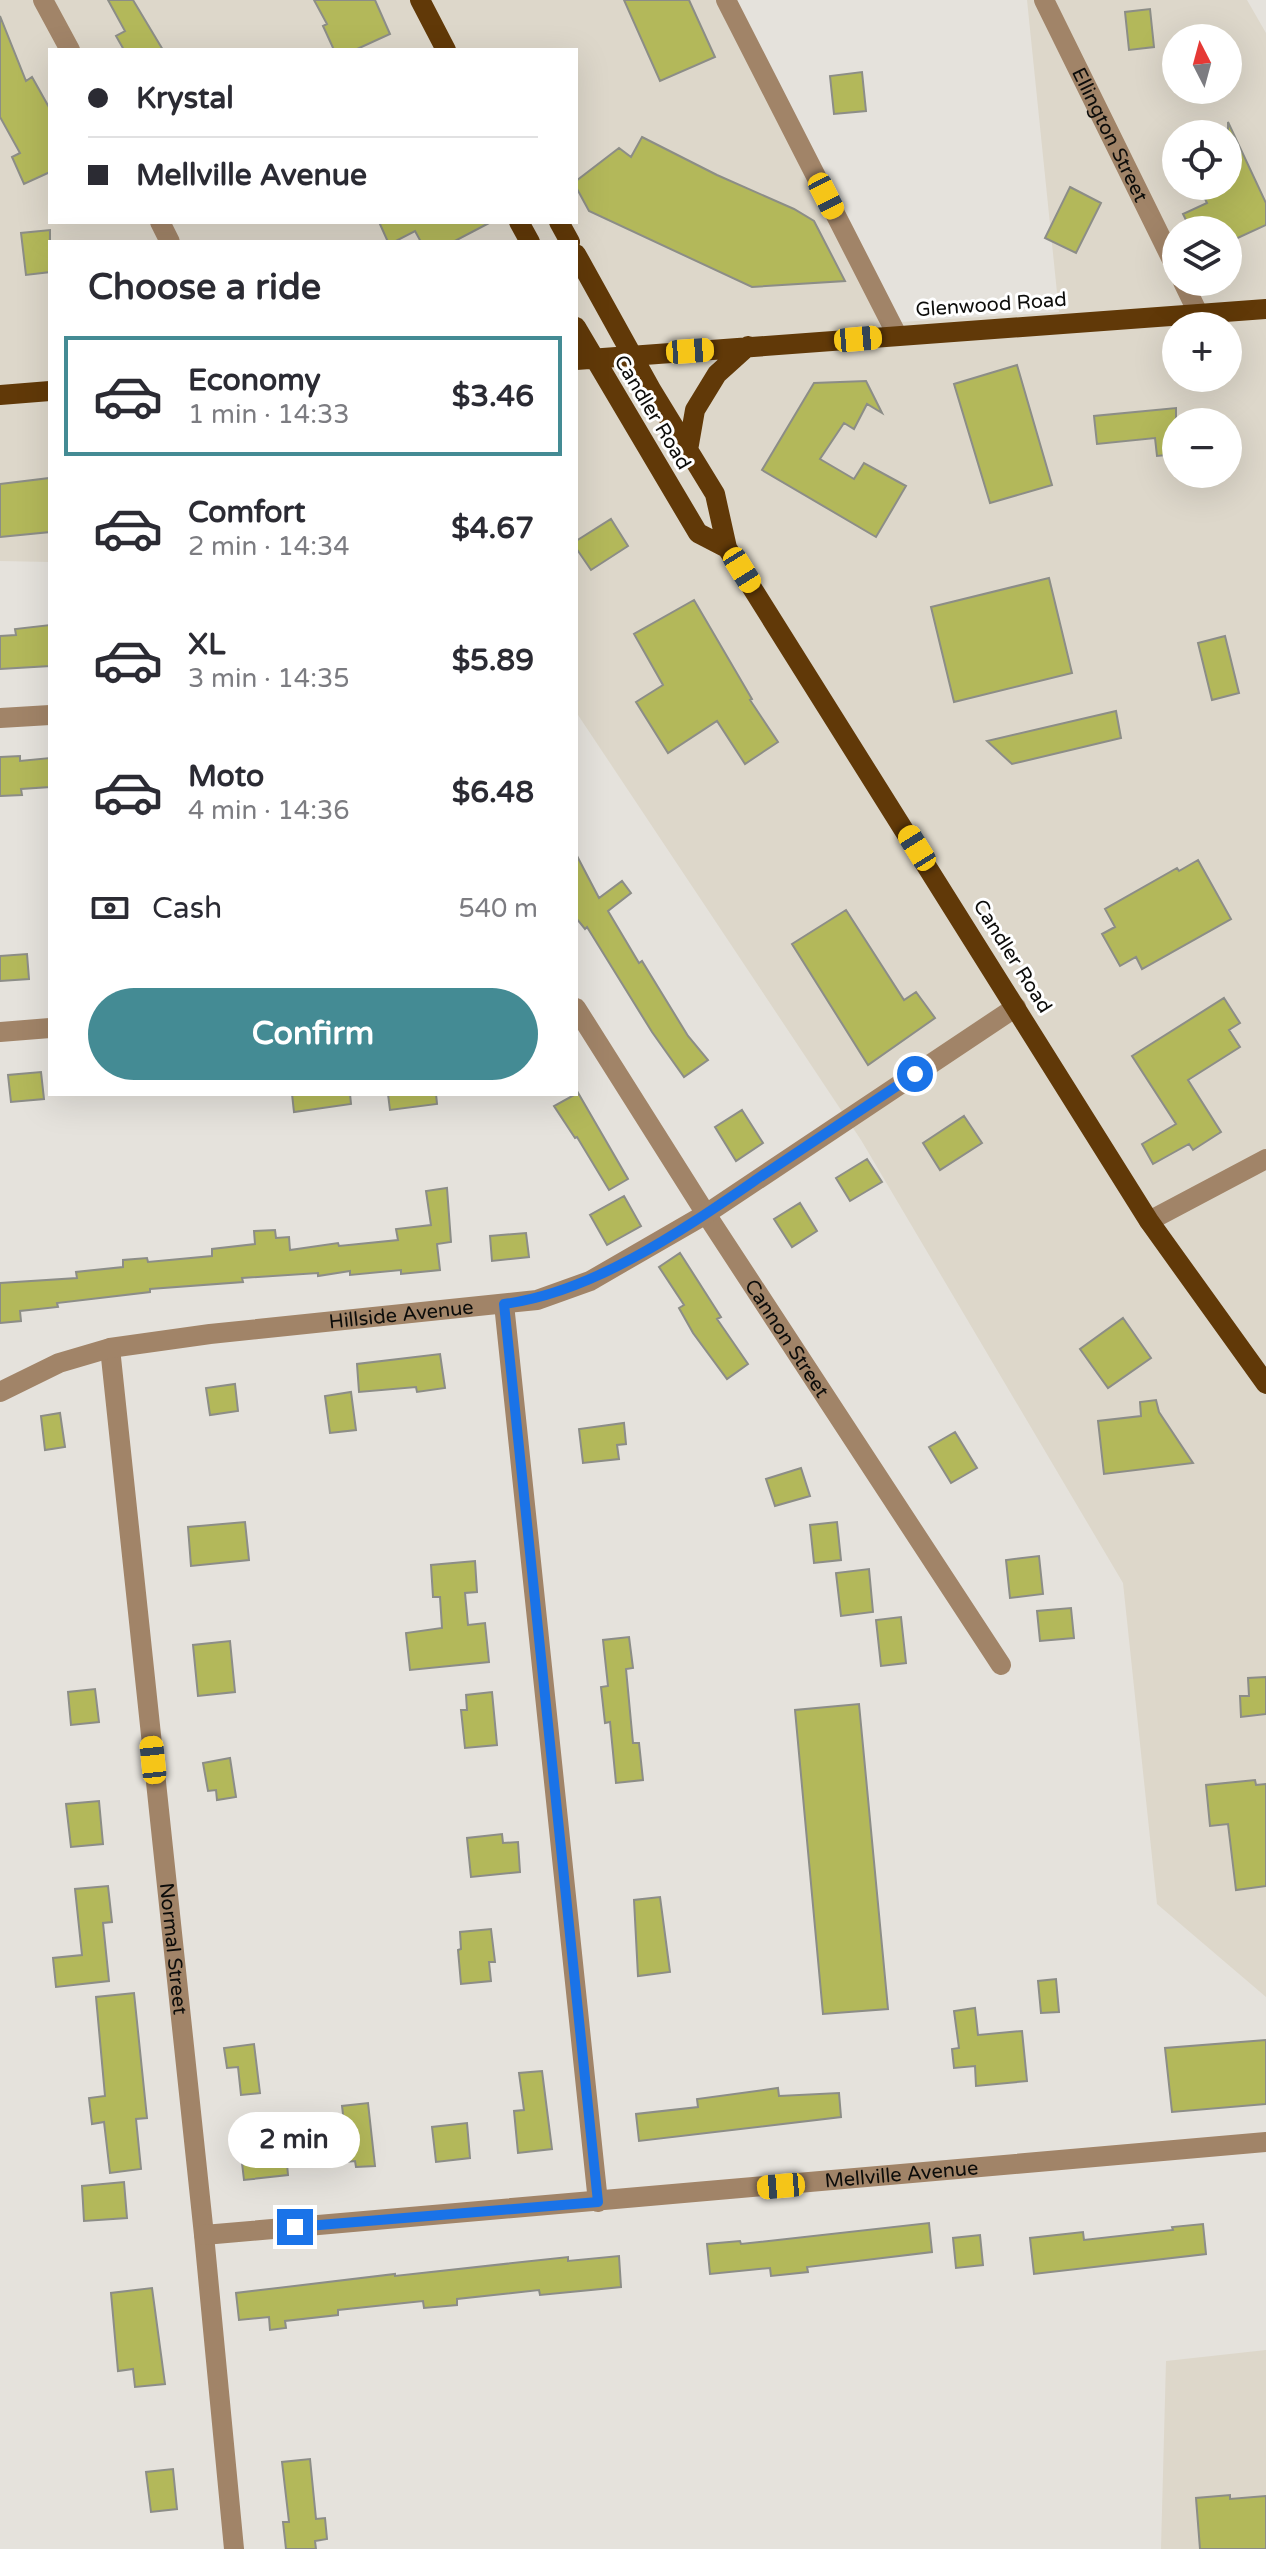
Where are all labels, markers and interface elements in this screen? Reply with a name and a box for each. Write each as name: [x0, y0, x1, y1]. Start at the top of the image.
north arrow: [1162, 24, 1242, 104]
map controls: [1162, 24, 1242, 488]
street label: Ellington Street: [1066, 64, 1153, 206]
text: Krystal: [136, 80, 234, 117]
button: locate: [1162, 120, 1242, 200]
text: Mellville Avenue: [136, 157, 367, 194]
car: [804, 169, 848, 223]
button: layers: [1162, 216, 1242, 296]
text: Choose a ride: [88, 266, 321, 309]
street label: Glenwood Road: [915, 288, 1067, 322]
button: +: [1162, 312, 1242, 392]
car: [833, 325, 883, 353]
car: [665, 337, 715, 365]
street label: Candler Road: [609, 351, 696, 474]
icon: car: [92, 360, 164, 432]
text: Economy: [188, 362, 321, 399]
text: $3.46: [452, 378, 534, 415]
text: 1 min · 14:33: [188, 399, 350, 430]
button: −: [1162, 408, 1242, 488]
icon: car: [92, 492, 164, 564]
text: Comfort: [188, 494, 306, 531]
text: $4.67: [451, 510, 534, 547]
text: 2 min · 14:34: [188, 531, 350, 562]
car: [719, 543, 765, 597]
icon: car: [92, 624, 164, 696]
text: XL: [188, 626, 225, 663]
text: $5.89: [452, 642, 534, 679]
text: 3 min · 14:35: [188, 663, 350, 694]
icon: car: [92, 756, 164, 828]
text: Moto: [188, 758, 264, 795]
text: $6.48: [452, 774, 534, 811]
text: 4 min · 14:36: [188, 795, 350, 826]
car: [894, 821, 940, 875]
icon: cash: [88, 886, 132, 930]
text: Cash: [152, 890, 222, 927]
text: 540 m: [458, 893, 538, 924]
street label: Candler Road: [968, 895, 1057, 1018]
button: Confirm: [88, 988, 538, 1080]
route start: [897, 1056, 933, 1092]
street label: Cannon Street: [739, 1275, 834, 1403]
street label: Hillside Avenue: [328, 1296, 475, 1335]
car: [139, 1735, 167, 1785]
street label: Normal Street: [154, 1882, 192, 2016]
callout: 2 min: [229, 2111, 361, 2167]
text: 2 min: [259, 2124, 329, 2155]
street label: Mellville Avenue: [824, 2156, 979, 2194]
car: [756, 2172, 806, 2200]
route end: [277, 2209, 313, 2245]

